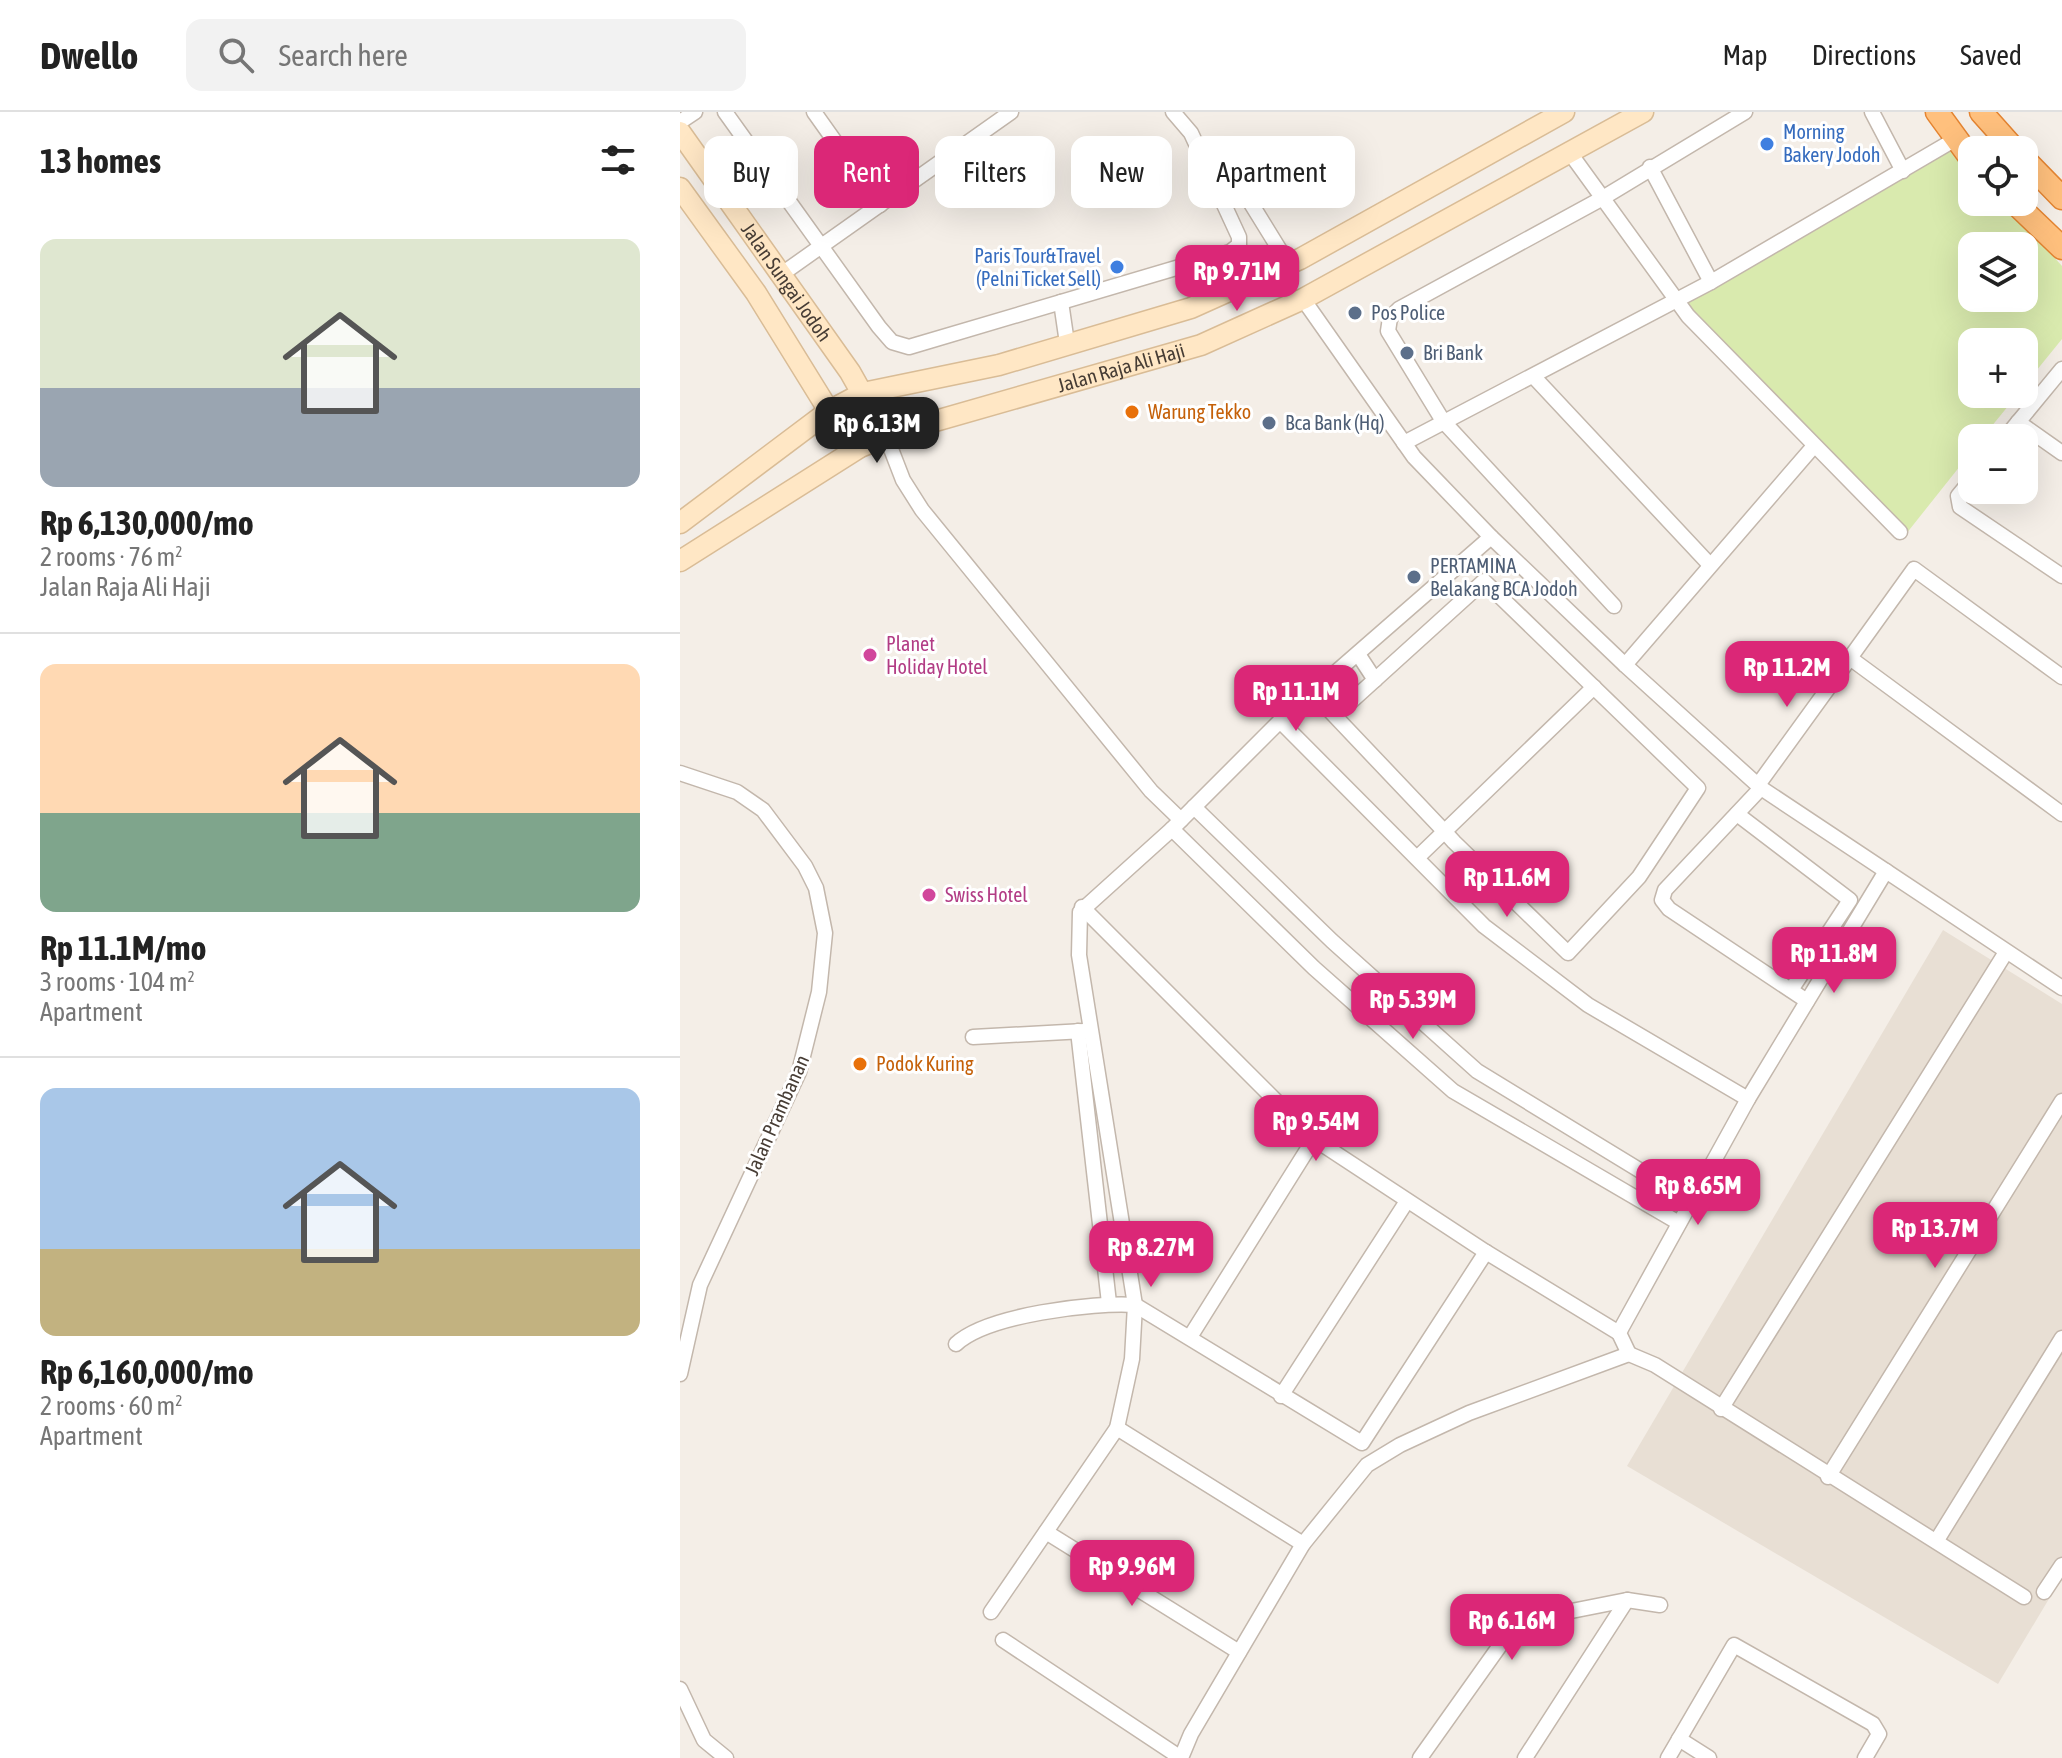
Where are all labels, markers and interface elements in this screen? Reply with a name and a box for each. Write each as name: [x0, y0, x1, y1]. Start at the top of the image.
search box: [186, 19, 746, 91]
icon: search: [214, 33, 258, 77]
text: Dwello: [40, 34, 138, 77]
text: Search here: [278, 38, 408, 72]
text: Map: [1723, 39, 1768, 71]
text: Directions: [1812, 39, 1916, 71]
text: Saved: [1960, 39, 2022, 71]
place label: Morning Bakery Jodoh: [1783, 120, 1881, 166]
marker: Morning Bakery Jodoh: [1758, 135, 1776, 153]
chip: Buy: [704, 136, 798, 208]
chip: Rent: [814, 136, 919, 208]
chip: Filters: [935, 136, 1055, 208]
chip: New: [1071, 136, 1172, 208]
chip: Apartment: [1188, 136, 1355, 208]
map controls: [1958, 136, 2038, 504]
button: locate: [1958, 136, 2038, 216]
icon: filters: [596, 138, 640, 182]
text: 13 homes: [40, 141, 161, 180]
street label: Jalan Sungai Jodoh: [737, 218, 837, 346]
button: layers: [1958, 232, 2038, 312]
place label: Paris Tour&Travel (Pelni Ticket Sell): [974, 244, 1102, 290]
pin: Rp 9.71M: [1154, 245, 1320, 313]
text: Rp 9.71M: [1193, 256, 1281, 286]
marker: Paris Tour&Travel (Pelni Ticket Sell): [1108, 258, 1126, 276]
icon: home: [268, 291, 412, 435]
place label: Pos Police: [1371, 301, 1445, 324]
marker: Pos Police: [1346, 304, 1364, 322]
button: +: [1958, 328, 2038, 408]
street label: Jalan Raja Ali Haji: [1055, 338, 1187, 397]
place label: Bri Bank: [1423, 341, 1483, 364]
marker: Bri Bank: [1398, 344, 1416, 362]
pin: Rp 6.13M: [794, 397, 960, 465]
place label: Warung Tekko: [1148, 400, 1251, 423]
marker: Warung Tekko: [1123, 403, 1141, 421]
text: Rp 6.13M: [833, 408, 921, 438]
place label: Bca Bank (Hq): [1285, 411, 1385, 434]
marker: Bca Bank (Hq): [1260, 414, 1278, 432]
button: −: [1958, 424, 2038, 504]
text: Rp 6,130,000/mo: [40, 503, 254, 542]
text: 2 rooms · 76 m²: [40, 542, 182, 572]
place label: PERTAMINA Belakang BCA Jodoh: [1430, 554, 1578, 600]
marker: PERTAMINA Belakang BCA Jodoh: [1405, 568, 1423, 586]
text: Jalan Raja Ali Haji: [40, 572, 211, 602]
place label: Planet Holiday Hotel: [886, 632, 988, 678]
pin: Rp 11.2M: [1704, 641, 1870, 709]
marker: Planet Holiday Hotel: [861, 646, 879, 664]
text: Rp 11.2M: [1743, 652, 1831, 682]
pin: Rp 11.1M: [1213, 665, 1379, 733]
text: Rp 11.1M: [1252, 676, 1340, 706]
icon: home: [268, 716, 412, 860]
pin: Rp 11.6M: [1424, 851, 1590, 919]
text: Rp 11.6M: [1463, 862, 1551, 892]
place label: Swiss Hotel: [945, 883, 1028, 906]
marker: Swiss Hotel: [920, 886, 938, 904]
pin: Rp 11.8M: [1751, 927, 1917, 995]
text: Rp 11.1M/mo: [40, 928, 207, 967]
text: Rp 11.8M: [1790, 938, 1878, 968]
text: 3 rooms · 104 m²: [40, 967, 195, 997]
pin: Rp 5.39M: [1330, 973, 1496, 1041]
text: Rp 5.39M: [1369, 984, 1457, 1014]
text: Apartment: [40, 997, 143, 1027]
street label: Jalan Prambanan: [740, 1051, 813, 1179]
place label: Podok Kuring: [876, 1052, 974, 1075]
marker: Podok Kuring: [851, 1055, 869, 1073]
pin: Rp 9.54M: [1233, 1095, 1399, 1163]
text: Rp 9.54M: [1272, 1106, 1360, 1136]
icon: home: [268, 1140, 412, 1284]
pin: Rp 8.65M: [1615, 1159, 1781, 1227]
text: Rp 8.65M: [1654, 1170, 1742, 1200]
pin: Rp 13.7M: [1852, 1202, 2018, 1270]
text: Rp 13.7M: [1891, 1213, 1979, 1243]
pin: Rp 8.27M: [1068, 1221, 1234, 1289]
text: Rp 8.27M: [1107, 1232, 1195, 1262]
text: Rp 6,160,000/mo: [40, 1352, 254, 1391]
text: 2 rooms · 60 m²: [40, 1391, 182, 1421]
text: Apartment: [40, 1421, 143, 1451]
pin: Rp 9.96M: [1049, 1540, 1215, 1608]
text: Rp 9.96M: [1088, 1551, 1176, 1581]
pin: Rp 6.16M: [1429, 1594, 1595, 1662]
text: Rp 6.16M: [1468, 1605, 1556, 1635]

